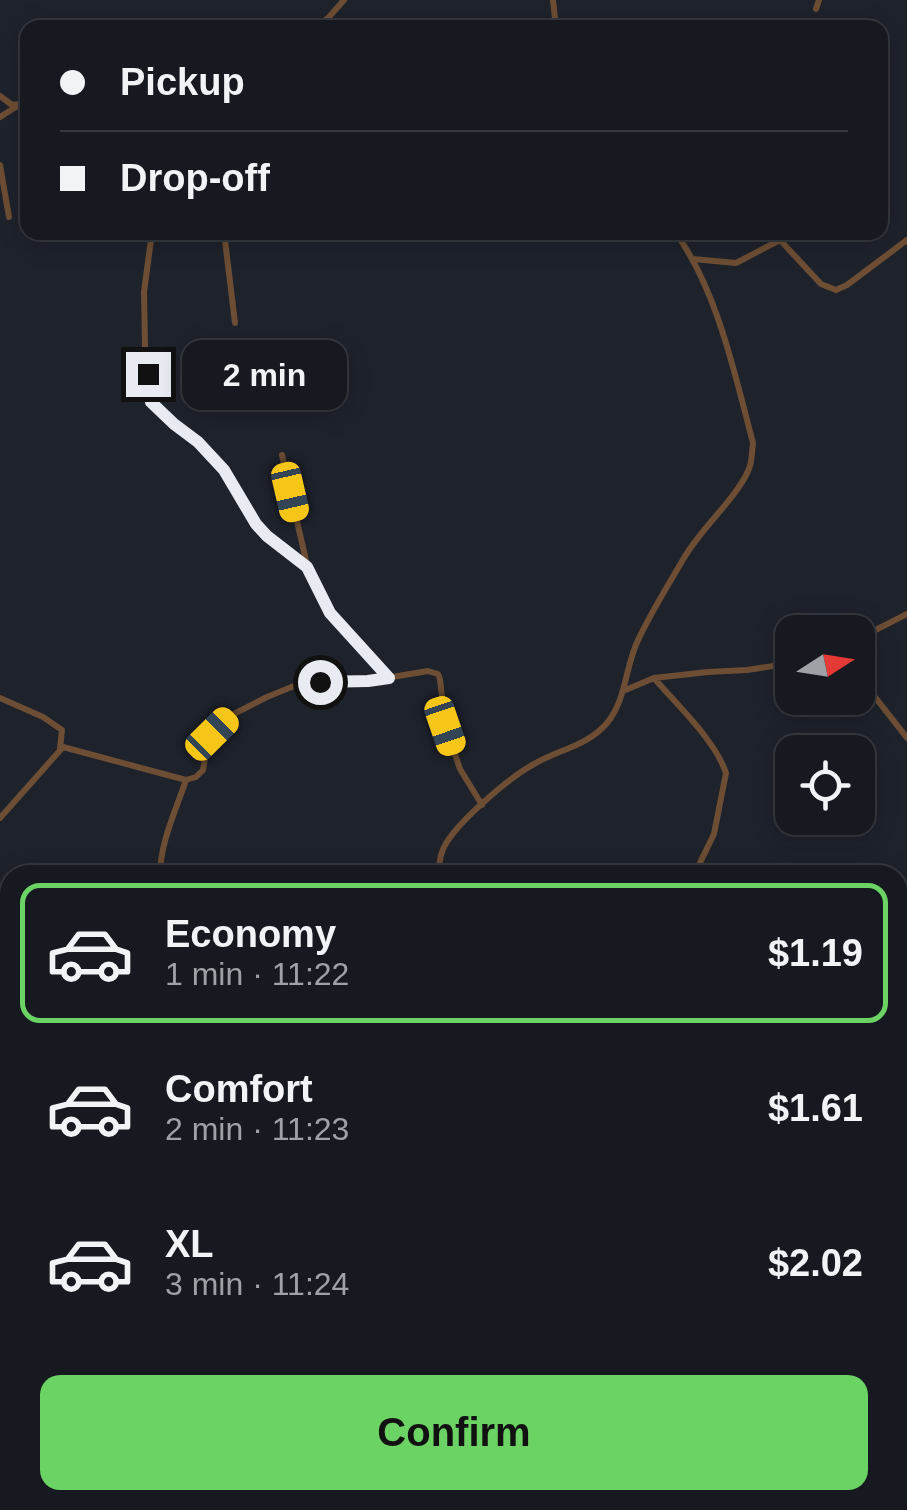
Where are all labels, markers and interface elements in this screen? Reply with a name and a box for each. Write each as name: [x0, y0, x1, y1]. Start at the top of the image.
text: Pickup: [120, 61, 245, 103]
text: Drop-off: [120, 157, 270, 199]
callout: 2 min: [183, 339, 348, 409]
route end: [126, 352, 171, 397]
text: 2 min: [223, 357, 306, 393]
car: [269, 459, 311, 525]
north arrow: [775, 615, 875, 715]
map controls: [775, 615, 875, 835]
route start: [298, 660, 343, 705]
car: [421, 693, 469, 759]
car: [180, 702, 244, 766]
button: locate: [775, 735, 875, 835]
icon: car: [45, 908, 135, 998]
text: Economy: [165, 913, 336, 955]
text: $1.19: [768, 932, 863, 974]
text: 1 min · 11:22: [165, 956, 349, 992]
icon: car: [45, 1063, 135, 1153]
text: Comfort: [165, 1068, 313, 1110]
text: $1.61: [768, 1087, 863, 1129]
text: 2 min · 11:23: [165, 1111, 349, 1147]
icon: car: [45, 1218, 135, 1308]
text: XL: [165, 1223, 214, 1265]
text: $2.02: [768, 1242, 863, 1284]
text: 3 min · 11:24: [165, 1266, 349, 1302]
button: Confirm: [40, 1375, 868, 1490]

